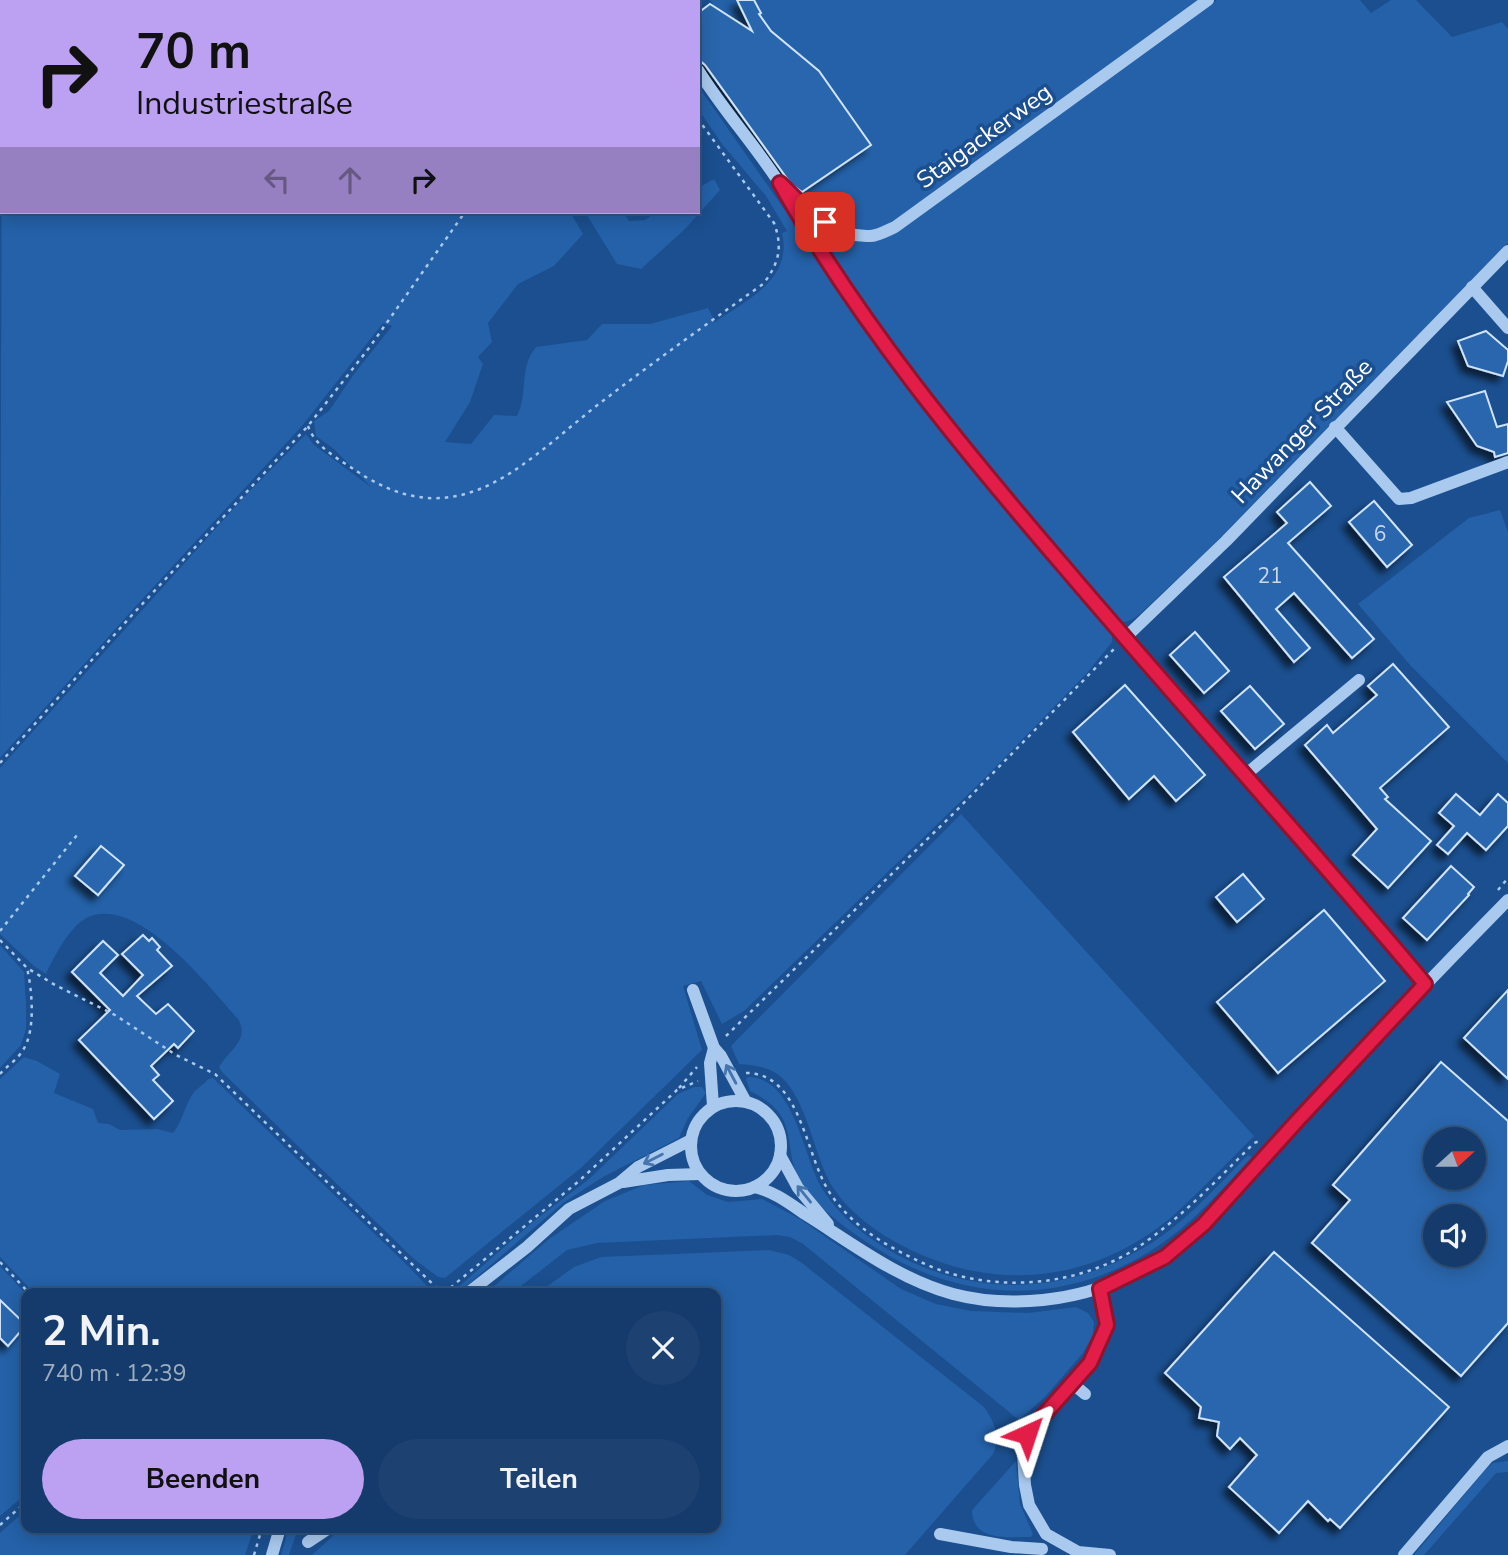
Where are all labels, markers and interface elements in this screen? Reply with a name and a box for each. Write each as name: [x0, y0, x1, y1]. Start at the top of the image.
text: 70 m: [136, 18, 251, 85]
icon: right: [21, 28, 112, 119]
street label: Staigackerweg: [910, 76, 1058, 196]
text: Industriestraße: [136, 82, 353, 125]
icon: left: [258, 161, 296, 199]
icon: ahead: [331, 161, 369, 199]
icon: right: [404, 161, 442, 199]
pin: [795, 192, 855, 252]
icon: arrive: [806, 203, 844, 241]
street label: Hawanger Straße: [1224, 351, 1380, 511]
house number: 6: [1374, 520, 1386, 548]
house number: 21: [1257, 562, 1283, 590]
one-way arrow: [724, 1064, 737, 1085]
north arrow: [1423, 1127, 1486, 1190]
map controls: [1423, 1127, 1486, 1267]
one-way arrow: [643, 1153, 664, 1167]
one-way arrow: [796, 1185, 811, 1203]
button: sound: [1423, 1204, 1486, 1267]
text: 2 Min.: [42, 1303, 161, 1360]
button: close: [626, 1311, 700, 1385]
text: 740 m · 12:39: [42, 1358, 187, 1389]
position arrow: [990, 1397, 1064, 1471]
button: Beenden: [42, 1439, 364, 1519]
button: Teilen: [378, 1439, 700, 1519]

